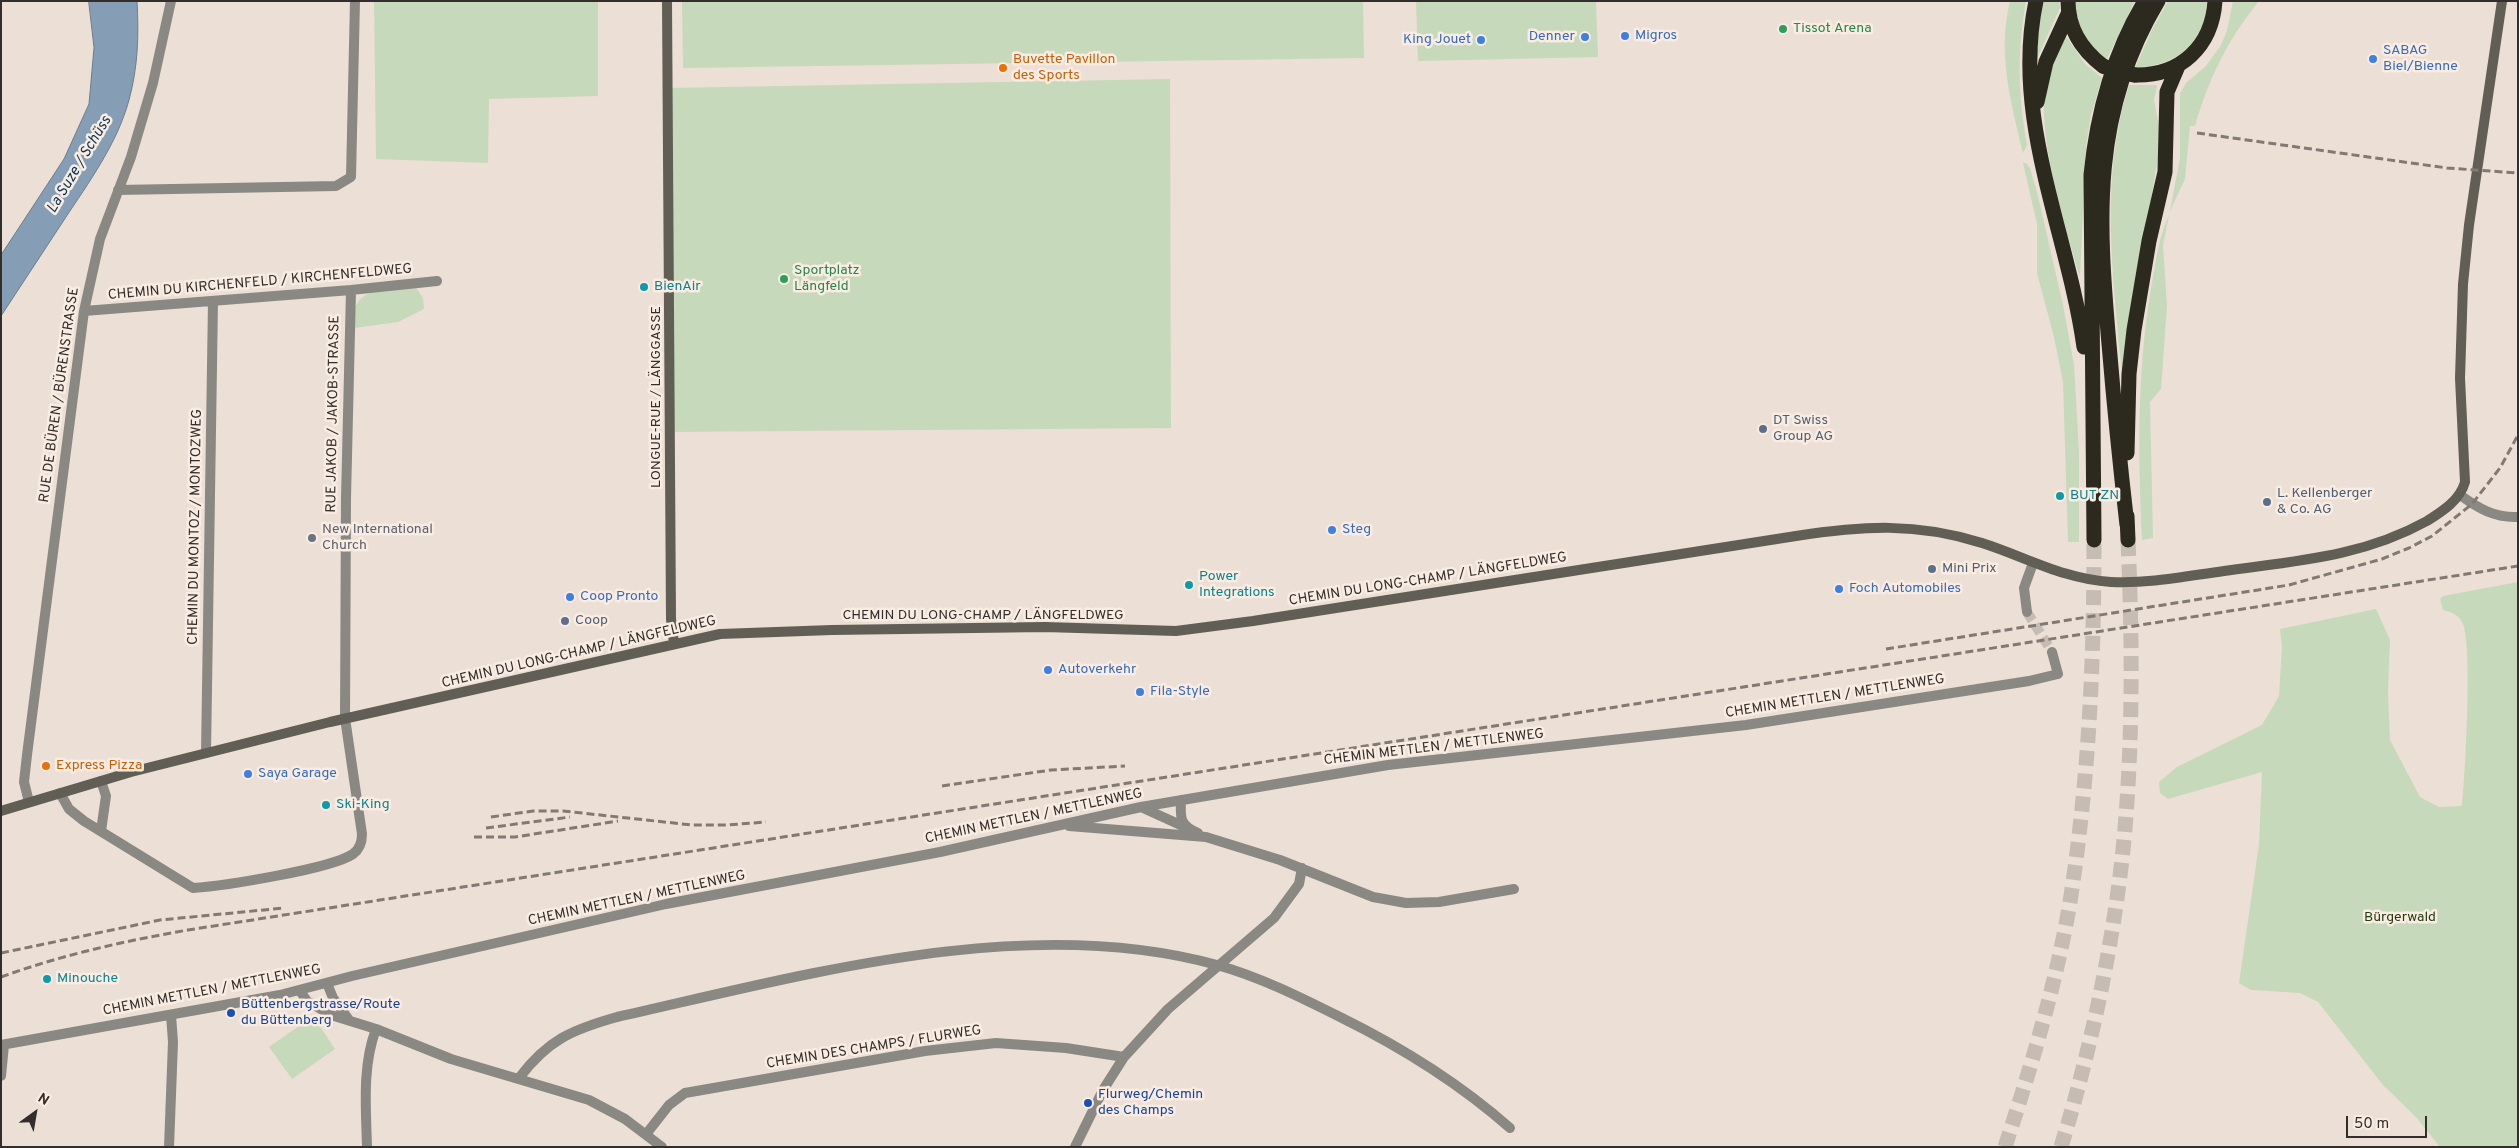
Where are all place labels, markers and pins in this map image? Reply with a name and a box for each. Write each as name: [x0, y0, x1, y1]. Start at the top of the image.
place label: Tissot Arena: [1793, 21, 1872, 37]
marker: Tissot Arena: [1777, 23, 1789, 35]
place label: Migros: [1635, 28, 1677, 44]
place label: Denner: [1529, 29, 1575, 45]
marker: Migros: [1619, 30, 1631, 42]
marker: Denner: [1579, 31, 1591, 43]
place label: King Jouet: [1403, 32, 1471, 48]
marker: King Jouet: [1475, 34, 1487, 46]
place label: SABAG Biel/Bienne: [2383, 43, 2458, 75]
place label: Buvette Pavillon des Sports: [1013, 52, 1115, 84]
marker: SABAG Biel/Bienne: [2367, 53, 2379, 65]
marker: Buvette Pavillon des Sports: [997, 62, 1009, 74]
place label: Sportplatz Längfeld: [794, 263, 860, 296]
marker: Sportplatz Längfeld: [778, 273, 790, 285]
place label: BienAir: [654, 279, 701, 295]
marker: BienAir: [638, 281, 650, 293]
place label: DT Swiss Group AG: [1773, 413, 1833, 446]
marker: DT Swiss Group AG: [1757, 423, 1769, 435]
place label: L. Kellenberger & Co. AG: [2277, 486, 2373, 518]
place label: BUT ZN: [2070, 488, 2119, 504]
marker: BUT ZN: [2054, 490, 2066, 502]
marker: L. Kellenberger & Co. AG: [2261, 496, 2273, 508]
place label: New International Church: [322, 522, 433, 554]
place label: Steg: [1342, 522, 1371, 538]
marker: Steg: [1326, 524, 1338, 536]
marker: New International Church: [306, 532, 318, 544]
place label: Mini Prix: [1942, 561, 1997, 577]
marker: Mini Prix: [1926, 563, 1938, 575]
place label: Power Integrations: [1199, 569, 1275, 602]
marker: Power Integrations: [1183, 579, 1195, 591]
place label: Foch Automobiles: [1849, 581, 1961, 597]
marker: Foch Automobiles: [1833, 583, 1845, 595]
place label: Coop Pronto: [580, 589, 658, 605]
marker: Coop Pronto: [564, 591, 576, 603]
place label: Coop: [575, 613, 608, 629]
marker: Coop: [559, 615, 571, 627]
place label: Autoverkehr: [1058, 662, 1136, 678]
marker: Autoverkehr: [1042, 664, 1054, 676]
place label: Fila-Style: [1150, 684, 1210, 700]
marker: Fila-Style: [1134, 686, 1146, 698]
place label: Express Pizza: [56, 758, 142, 774]
marker: Express Pizza: [40, 760, 52, 772]
place label: Saya Garage: [258, 766, 337, 782]
marker: Saya Garage: [242, 768, 254, 780]
place label: Ski-King: [336, 797, 390, 813]
marker: Ski-King: [320, 799, 332, 811]
place label: Minouche: [57, 971, 118, 987]
marker: Minouche: [41, 973, 53, 985]
place label: Büttenbergstrasse/Route du Büttenberg: [241, 997, 400, 1030]
marker: Büttenbergstrasse/Route du Büttenberg: [225, 1007, 237, 1019]
place label: Flurweg/Chemin des Champs: [1098, 1087, 1203, 1120]
marker: Flurweg/Chemin des Champs: [1082, 1097, 1094, 1109]

